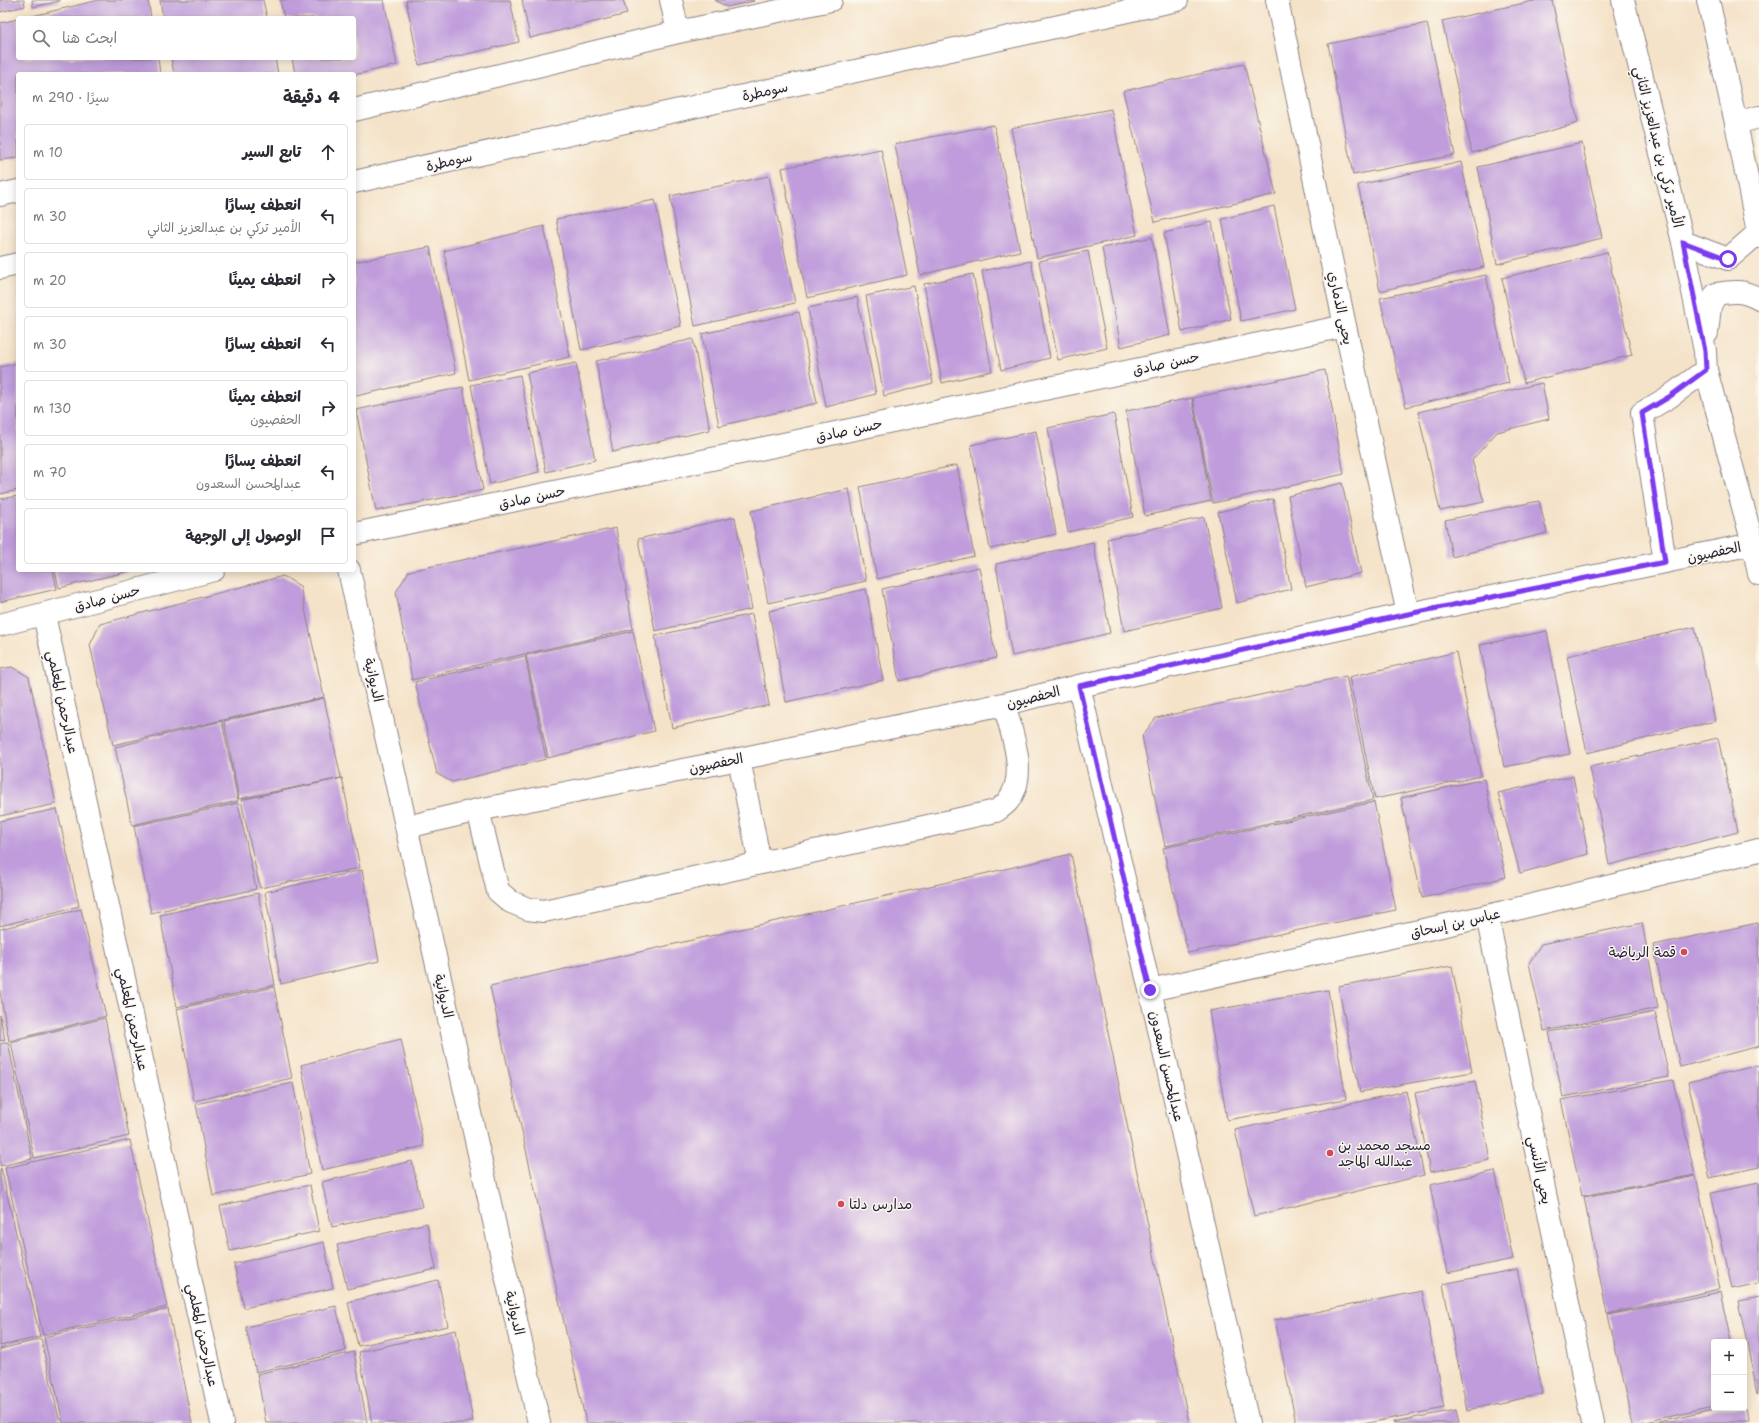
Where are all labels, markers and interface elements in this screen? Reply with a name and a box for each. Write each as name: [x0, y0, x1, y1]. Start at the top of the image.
search box: [16, 16, 356, 60]
icon: search: [30, 27, 52, 49]
text: ابحث هنا: [62, 28, 117, 48]
street label: الأمير تركي بن عبدالعزيز الثاني: [1626, 64, 1688, 231]
street label: سومطرة: [740, 77, 790, 106]
text: 4 دقيقة: [283, 86, 340, 108]
text: سيرًا · 290 m: [32, 89, 109, 106]
icon: ahead: [317, 141, 339, 163]
text: تابع السير: [242, 142, 301, 162]
text: 10 m: [33, 144, 63, 161]
street label: سومطرة: [424, 147, 474, 176]
text: انعطف يسارًا: [225, 195, 301, 215]
icon: left: [317, 205, 339, 227]
text: 30 m: [33, 208, 67, 225]
text: الأمير تركي بن عبدالعزيز الثاني: [147, 219, 301, 236]
route start: [1719, 250, 1737, 268]
icon: right: [317, 269, 339, 291]
text: انعطف يمينًا: [229, 270, 301, 290]
street label: يحيى الذماري: [1322, 270, 1358, 347]
text: 20 m: [33, 272, 66, 289]
icon: left: [317, 333, 339, 355]
text: انعطف يسارًا: [225, 334, 301, 354]
text: 30 m: [33, 336, 67, 353]
street label: حسن صادق: [1131, 347, 1201, 379]
text: انعطف يمينًا: [229, 387, 301, 407]
icon: right: [317, 397, 339, 419]
text: 130 m: [33, 400, 71, 417]
text: الحفصيون: [250, 411, 301, 428]
street label: حسن صادق: [814, 414, 884, 446]
text: انعطف يسارًا: [225, 451, 301, 471]
icon: left: [317, 461, 339, 483]
text: 70 m: [33, 464, 67, 481]
text: عبدالمحسن السعدون: [196, 475, 301, 492]
street label: حسن صادق: [497, 481, 567, 513]
icon: arrive: [317, 525, 339, 547]
text: الوصول إلى الوجهة: [185, 526, 301, 546]
street label: الحفصيون: [1685, 538, 1743, 566]
street label: حسن صادق: [72, 581, 142, 615]
street label: عبدالرحمن المعلمي: [39, 649, 83, 756]
street label: الديوانية: [360, 656, 388, 704]
street label: الحفصيون: [1004, 682, 1062, 712]
street label: الحفصيون: [687, 749, 745, 777]
street label: عباس بن إسحاق: [1408, 904, 1502, 942]
place label: قمة الرياضة: [1609, 943, 1676, 961]
marker: قمة الرياضة: [1679, 947, 1689, 957]
street label: عبدالرحمن المعلمي: [109, 966, 153, 1073]
street label: الديوانية: [430, 972, 458, 1020]
route end: [1141, 981, 1159, 999]
street label: عبدالمحسن السعدون: [1145, 1009, 1189, 1123]
street label: يحيى الأنسي: [1520, 1134, 1556, 1207]
place label: مسجد محمد بن عبدالله الماجد: [1338, 1136, 1431, 1170]
marker: مسجد محمد بن عبدالله الماجد: [1325, 1148, 1335, 1158]
place label: مدارس دلتا: [849, 1195, 912, 1213]
marker: مدارس دلتا: [836, 1199, 846, 1209]
street label: عبدالرحمن المعلمي: [179, 1282, 223, 1389]
street label: الديوانية: [501, 1289, 529, 1337]
map controls: [1711, 1339, 1747, 1411]
button: +: [1711, 1339, 1747, 1375]
button: −: [1711, 1375, 1747, 1411]

